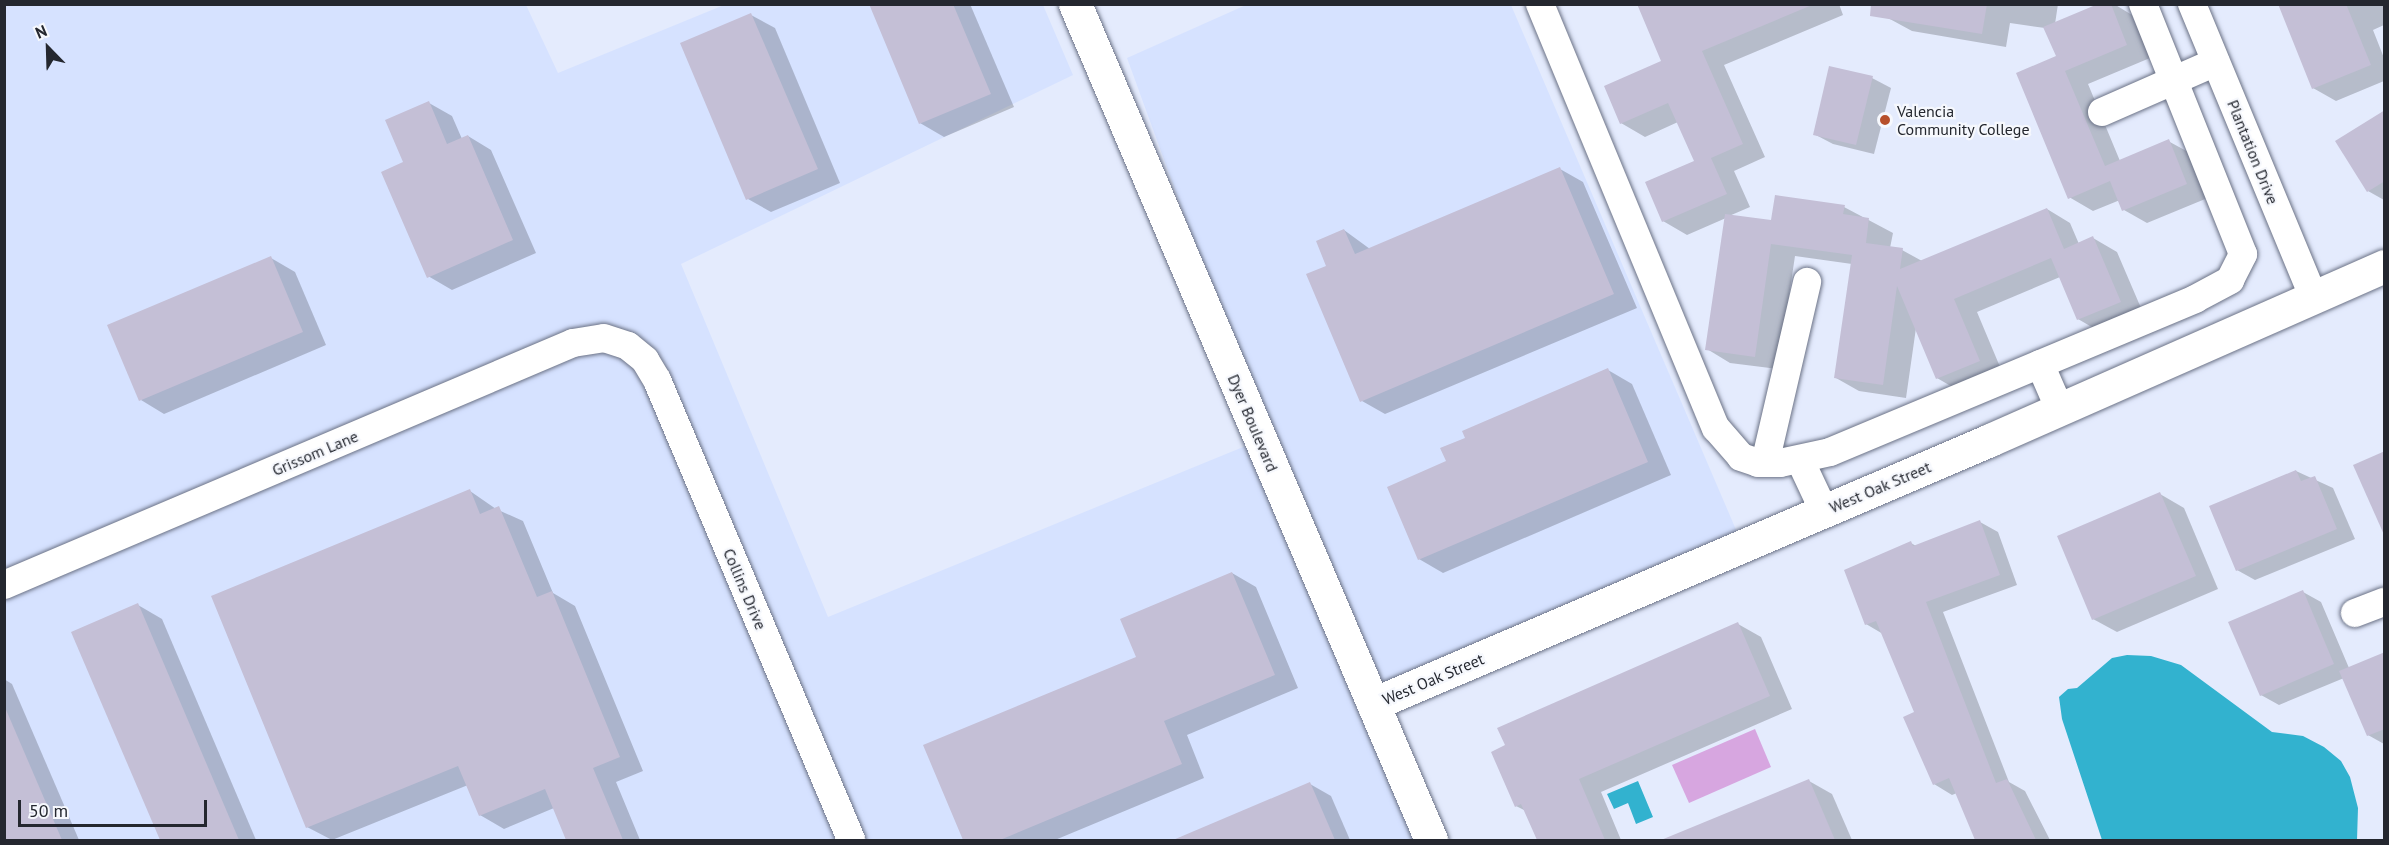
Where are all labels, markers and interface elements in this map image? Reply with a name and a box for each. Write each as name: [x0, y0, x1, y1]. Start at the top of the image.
north arrow: [18, 18, 78, 78]
text: N: [32, 20, 50, 43]
street label: Plantation Drive: [2223, 97, 2283, 207]
place label: Valencia Community College: [1897, 101, 2030, 139]
marker: Valencia Community College: [1878, 113, 1892, 127]
street label: Dyer Boulevard: [1224, 371, 1282, 475]
street label: Grissom Lane: [269, 426, 361, 480]
street label: West Oak Street: [1826, 457, 1934, 517]
street label: Collins Drive: [719, 545, 771, 633]
street label: West Oak Street: [1379, 649, 1487, 709]
scale bar: [21, 788, 210, 826]
text: 50 m: [29, 799, 68, 822]

